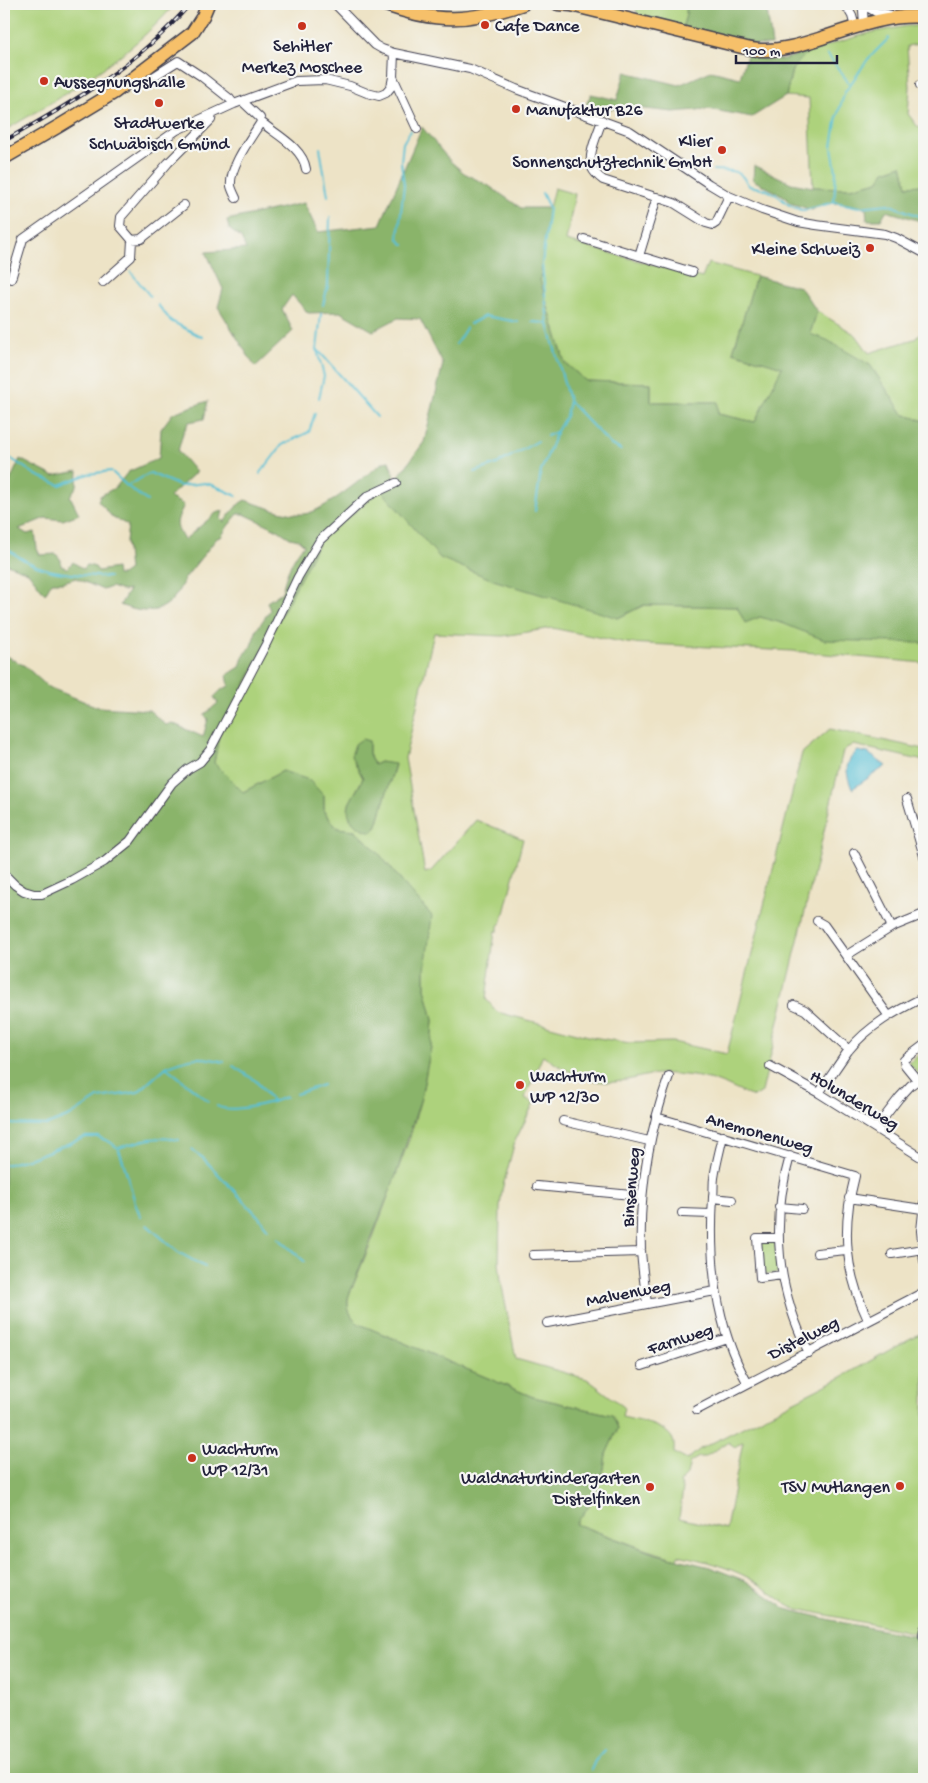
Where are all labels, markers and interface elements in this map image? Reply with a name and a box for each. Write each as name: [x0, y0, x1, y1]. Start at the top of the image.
place label: Cafe Dance: [495, 17, 580, 38]
marker: Cafe Dance: [479, 19, 491, 31]
marker: Sehitler Merkez Moschee: [296, 20, 308, 32]
scale bar: [736, 32, 837, 64]
place label: Sehitler Merkez Moschee: [242, 37, 363, 79]
text: 100 m: [742, 43, 781, 61]
place label: Aussegnungshalle: [54, 73, 186, 94]
marker: Aussegnungshalle: [38, 75, 50, 87]
marker: Stadtwerke Schwäbisch Gmünd: [153, 97, 165, 109]
place label: Manufaktur B26: [526, 101, 643, 122]
marker: Manufaktur B26: [510, 103, 522, 115]
place label: Stadtwerke Schwäbisch Gmünd: [89, 114, 230, 156]
place label: Klier Sonnenschutztechnik GmbH: [512, 132, 714, 174]
marker: Klier Sonnenschutztechnik GmbH: [716, 144, 728, 156]
place label: Kleine Schweiz: [752, 240, 861, 261]
marker: Kleine Schweiz: [864, 242, 876, 254]
street label: Holunderweg: [805, 1066, 902, 1136]
place label: Wachturm WP 12/30: [530, 1067, 606, 1109]
marker: Wachturm WP 12/30: [514, 1079, 526, 1091]
street label: Anemonenweg: [703, 1109, 815, 1160]
street label: Binsenweg: [618, 1147, 646, 1229]
street label: Malvenweg: [584, 1276, 673, 1313]
street label: Distelweg: [764, 1313, 843, 1366]
street label: Farnweg: [644, 1320, 716, 1361]
place label: Wachturm WP 12/31: [202, 1440, 278, 1482]
marker: Wachturm WP 12/31: [186, 1452, 198, 1464]
place label: Waldnaturkindergarten Distelfinken: [461, 1469, 640, 1511]
place label: TSV Mutlangen: [781, 1478, 890, 1499]
marker: TSV Mutlangen: [894, 1480, 906, 1492]
marker: Waldnaturkindergarten Distelfinken: [644, 1481, 656, 1493]

